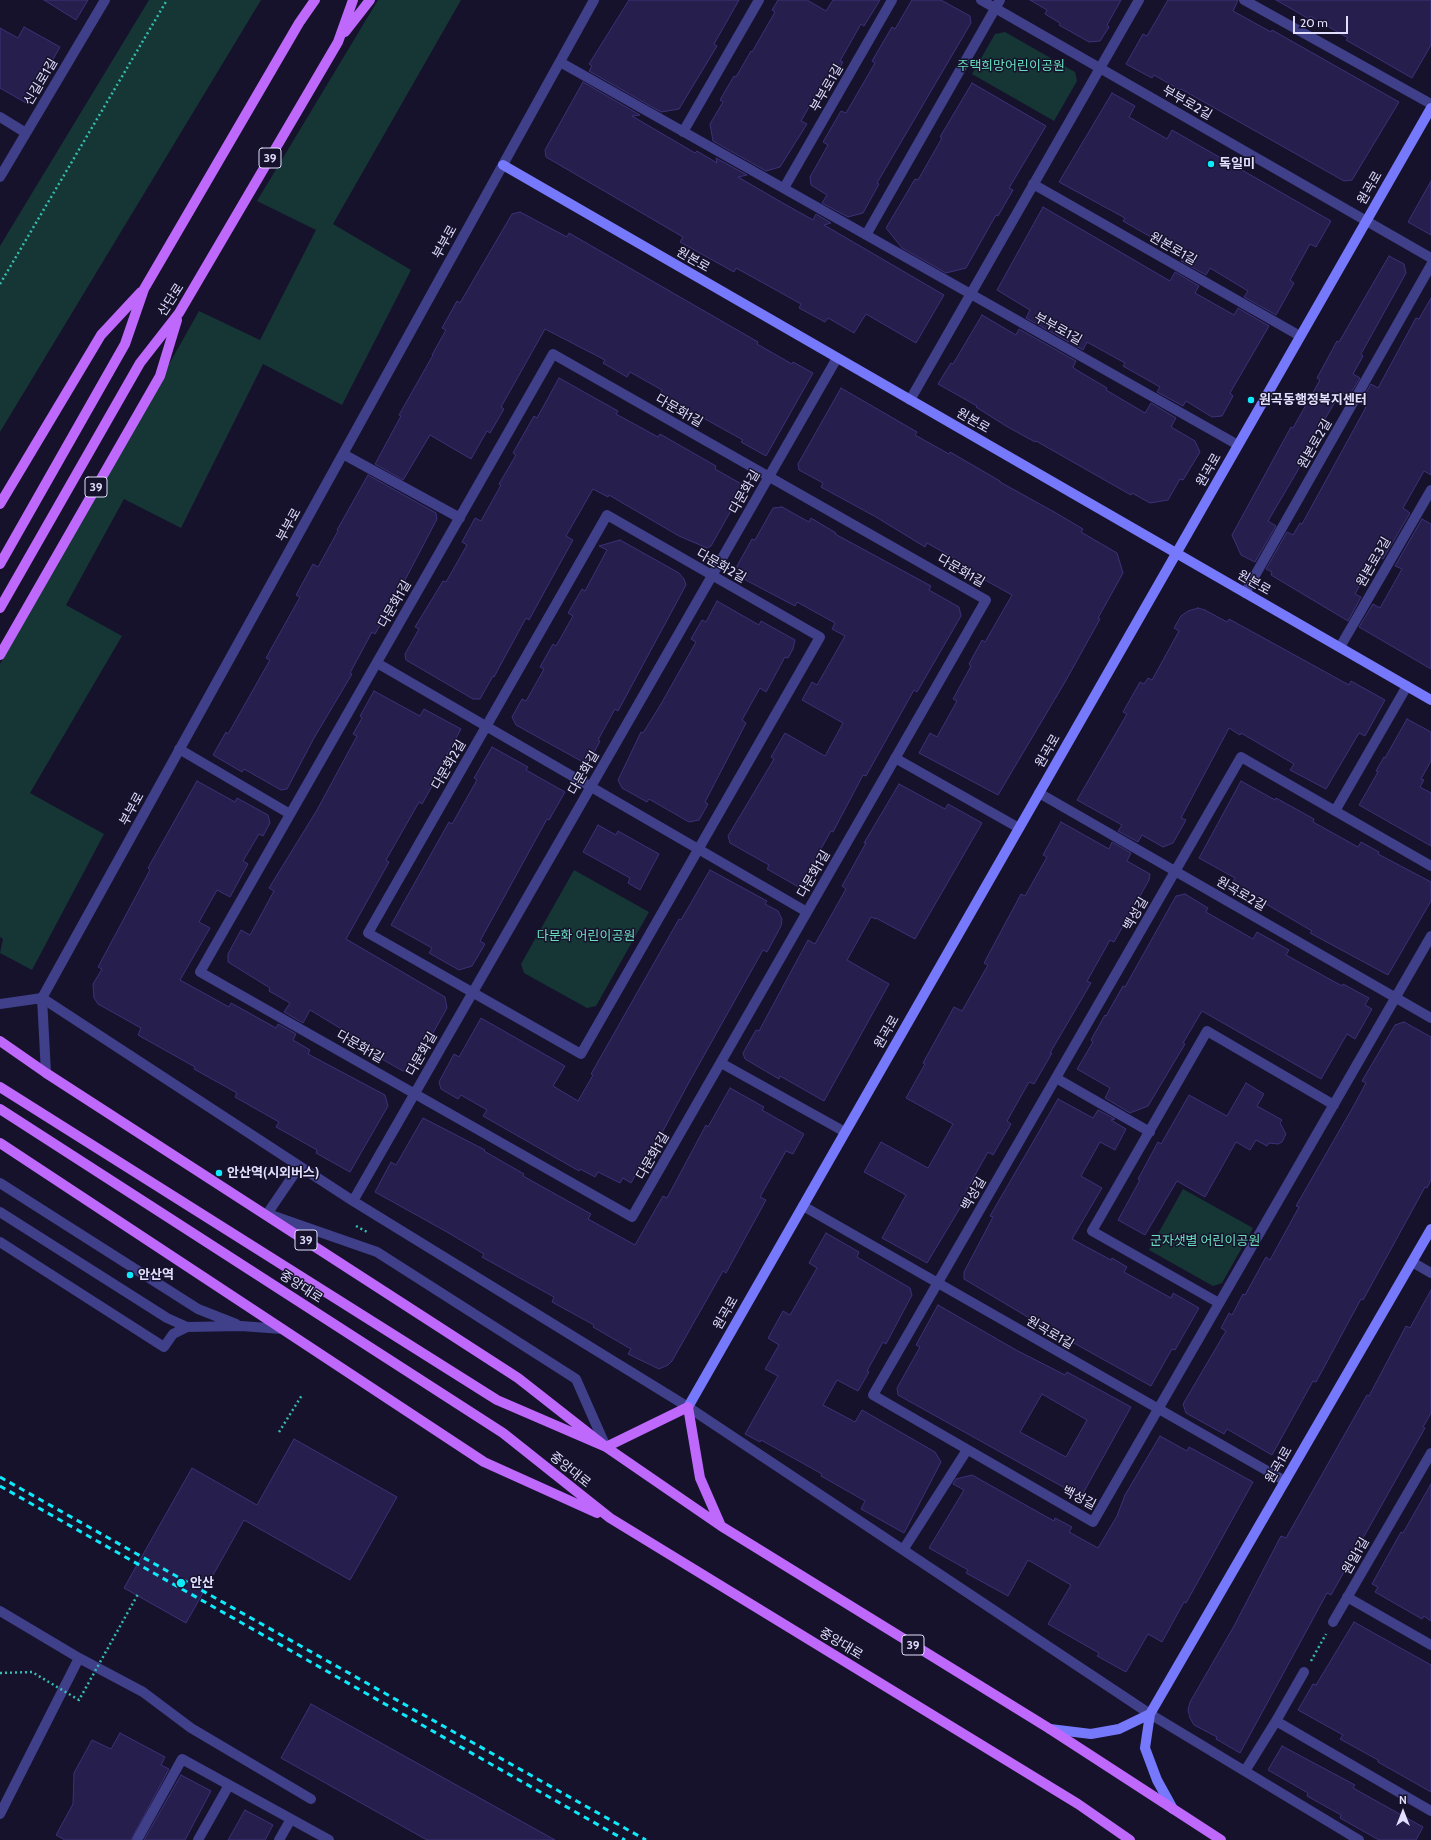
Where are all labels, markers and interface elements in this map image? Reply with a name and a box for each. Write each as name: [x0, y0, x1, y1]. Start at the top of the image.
scale bar: [1295, 8, 1350, 34]
text: 20 m: [1300, 15, 1328, 30]
street label: 신길로1길: [21, 56, 61, 108]
park label: 주택희망어린이공원: [957, 58, 1065, 74]
street label: 부부로1길: [807, 62, 847, 114]
street label: 부부로2길: [1159, 83, 1215, 123]
road number: 39: [259, 148, 281, 168]
place label: 독일미: [1219, 156, 1255, 172]
marker: 독일미: [1206, 159, 1216, 169]
street label: 원곡로: [1354, 169, 1386, 207]
street label: 부부로: [429, 223, 461, 261]
street label: 원본로1길: [1147, 229, 1199, 269]
street label: 원본로: [674, 244, 712, 276]
street label: 산단로: [155, 281, 187, 319]
street label: 부부로1길: [1031, 310, 1085, 348]
street label: 다문화1길: [653, 391, 705, 431]
place label: 원곡동행정복지센터: [1259, 392, 1367, 408]
marker: 원곡동행정복지센터: [1246, 395, 1256, 405]
street label: 원본로: [954, 405, 992, 437]
street label: 원본로2길: [1295, 416, 1335, 472]
street label: 원곡로: [1193, 451, 1225, 489]
street label: 다문화길: [726, 467, 764, 517]
road number: 39: [85, 477, 107, 497]
street label: 부부로: [273, 506, 305, 544]
street label: 원본로3길: [1354, 534, 1394, 590]
street label: 다문화2길: [693, 546, 749, 586]
street label: 다문화1길: [935, 551, 987, 591]
street label: 원본로: [1235, 567, 1273, 599]
street label: 다문화1길: [375, 578, 415, 630]
street label: 원곡로: [1032, 732, 1064, 770]
street label: 다문화2길: [429, 737, 469, 793]
street label: 다문화길: [565, 748, 603, 798]
street label: 부부로: [116, 790, 148, 828]
street label: 다문화1길: [794, 848, 834, 900]
street label: 원곡로2길: [1213, 874, 1269, 914]
street label: 백성길: [1120, 895, 1152, 933]
park label: 다문화 어린이공원: [537, 928, 635, 944]
street label: 원곡로: [871, 1013, 903, 1051]
street label: 다문화1길: [334, 1027, 386, 1067]
street label: 다문화길: [403, 1029, 441, 1079]
street label: 다문화1길: [633, 1130, 673, 1182]
place label: 안산역(시외버스): [227, 1165, 319, 1181]
marker: 안산역(시외버스): [214, 1168, 224, 1178]
street label: 백성길: [958, 1175, 990, 1213]
road number: 39: [295, 1230, 317, 1250]
park label: 군자샛별 어린이공원: [1150, 1233, 1260, 1249]
place label: 안산역: [138, 1267, 174, 1283]
street label: 중앙대로: [277, 1267, 325, 1307]
marker: 안산역: [125, 1270, 135, 1280]
street label: 원곡로: [710, 1294, 742, 1332]
street label: 원곡로1길: [1024, 1313, 1076, 1353]
street label: 원곡1로: [1262, 1444, 1296, 1486]
street label: 중앙대로: [547, 1449, 593, 1491]
street label: 백성길: [1059, 1483, 1099, 1513]
street label: 원일1길: [1339, 1535, 1373, 1577]
place label: 안산: [190, 1575, 214, 1591]
marker: 안산: [175, 1577, 187, 1589]
street label: 중앙대로: [816, 1625, 866, 1663]
road number: 39: [902, 1635, 924, 1655]
north arrow: [1383, 1792, 1423, 1832]
text: N: [1399, 1793, 1407, 1807]

